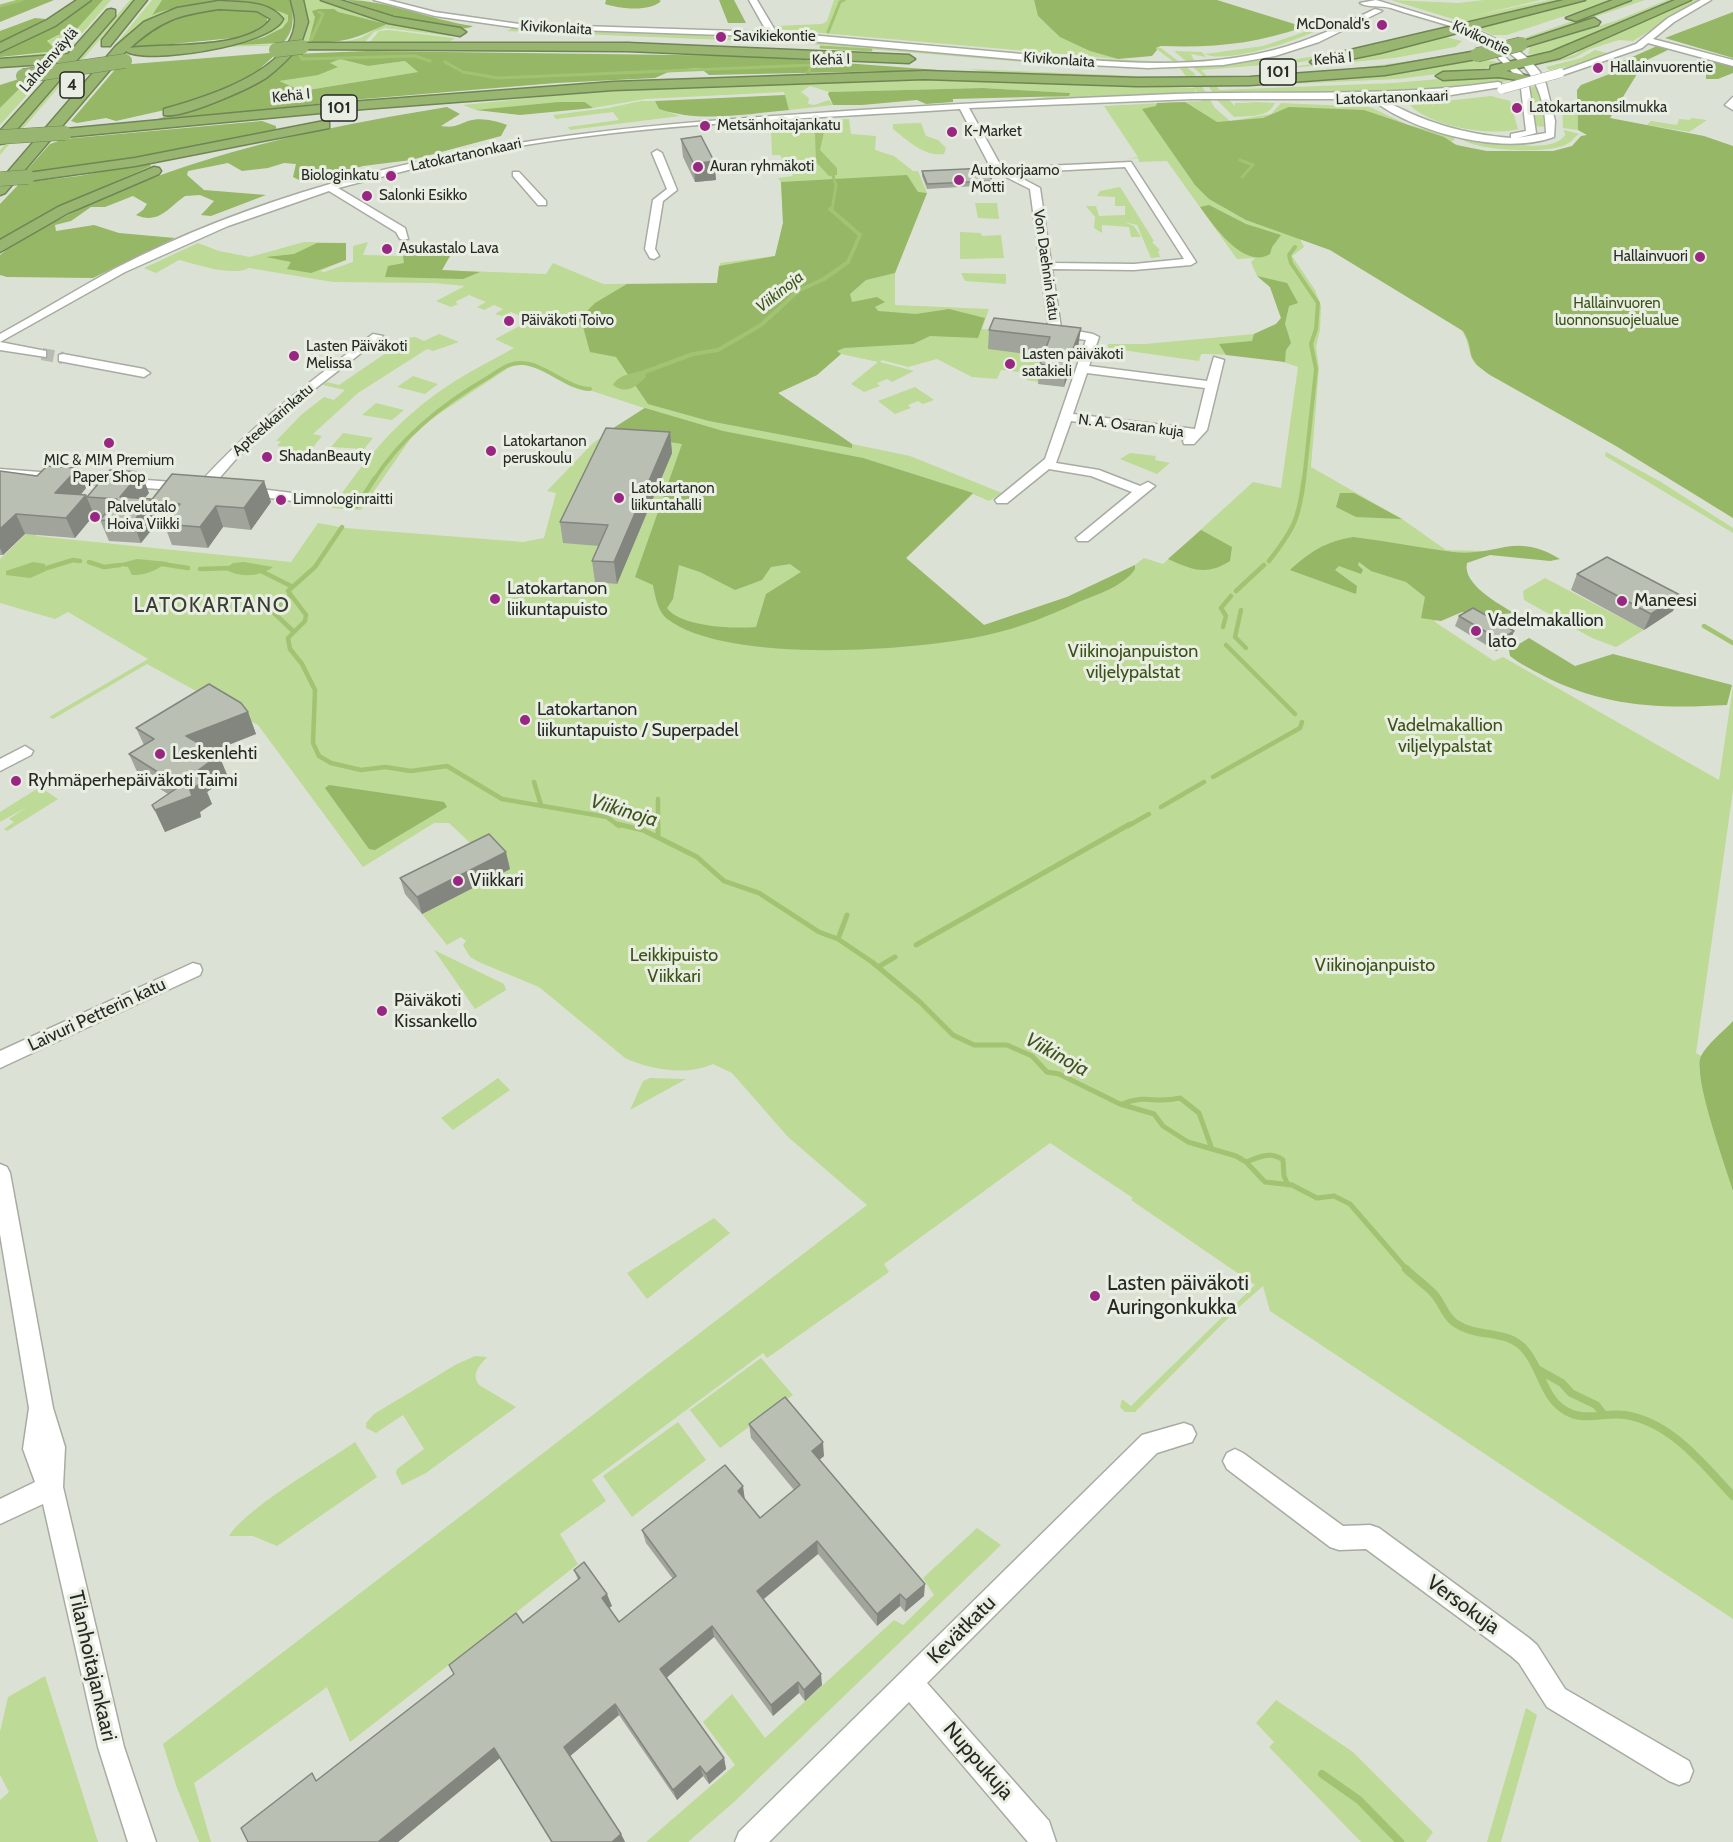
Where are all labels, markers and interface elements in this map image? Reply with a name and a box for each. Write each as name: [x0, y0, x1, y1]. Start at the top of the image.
place label: McDonald's: [1296, 16, 1370, 34]
street label: Kivikonlaita: [520, 17, 592, 39]
street label: Kivikontie: [1449, 17, 1513, 59]
marker: McDonald's: [1375, 18, 1389, 32]
street label: Lahdenväylä: [16, 24, 82, 96]
place label: Savikiekontie: [733, 28, 816, 46]
marker: Savikiekontie: [714, 30, 728, 44]
street label: Kehä I: [1313, 48, 1353, 70]
street label: Kivikonlaita: [1023, 49, 1095, 71]
street label: Kehä I: [812, 50, 850, 70]
road number: 101: [1260, 59, 1296, 85]
place label: Hallainvuorentie: [1610, 59, 1713, 77]
marker: Hallainvuorentie: [1591, 61, 1605, 75]
road number: 4: [60, 72, 84, 98]
street label: Kehä I: [271, 85, 311, 107]
street label: Latokartanonkaari: [1335, 87, 1449, 109]
road number: 101: [321, 95, 357, 121]
place label: Latokartanonsilmukka: [1529, 99, 1667, 117]
marker: Latokartanonsilmukka: [1510, 101, 1524, 115]
place label: Metsänhoitajankatu: [717, 117, 841, 135]
marker: Metsänhoitajankatu: [698, 119, 712, 133]
place label: K-Market: [964, 123, 1022, 141]
marker: K-Market: [945, 125, 959, 139]
street label: Latokartanonkaari: [409, 134, 523, 176]
place label: Auran ryhmäkoti: [710, 158, 814, 176]
marker: Auran ryhmäkoti: [691, 160, 705, 174]
place label: Autokorjaamo Motti: [971, 162, 1060, 197]
place label: Biologinkatu: [301, 167, 379, 185]
marker: Biologinkatu: [384, 169, 398, 183]
marker: Autokorjaamo Motti: [952, 173, 966, 187]
place label: Salonki Esikko: [379, 187, 467, 205]
marker: Salonki Esikko: [360, 189, 374, 203]
street label: Von Daehnin katu: [1029, 208, 1063, 322]
place label: Asukastalo Lava: [399, 240, 499, 258]
marker: Asukastalo Lava: [380, 242, 394, 256]
place label: Hallainvuori: [1613, 248, 1688, 266]
marker: Hallainvuori: [1693, 250, 1707, 264]
water label: Viikinoja: [752, 267, 808, 317]
park label: Hallainvuoren luonnonsuojelualue: [1555, 295, 1679, 330]
place label: Päiväkoti Toivo: [521, 312, 614, 330]
marker: Päiväkoti Toivo: [502, 314, 516, 328]
place label: Lasten Päiväkoti Melissa: [306, 338, 407, 373]
place label: Lasten päiväkoti satakieli: [1022, 346, 1123, 381]
marker: Lasten Päiväkoti Melissa: [287, 349, 301, 363]
marker: Lasten päiväkoti satakieli: [1003, 357, 1017, 371]
street label: Apteekkarinkatu: [229, 380, 317, 460]
street label: N. A. Osaran kuja: [1077, 411, 1185, 441]
place label: Latokartanon peruskoulu: [503, 433, 587, 468]
marker: MIC & M!M Premium Paper Shop: [102, 436, 116, 450]
marker: Latokartanon peruskoulu: [484, 444, 498, 458]
place label: ShadanBeauty: [279, 448, 371, 466]
marker: ShadanBeauty: [260, 450, 274, 464]
place label: MIC & M!M Premium Paper Shop: [44, 452, 174, 487]
place label: Latokartanon liikuntahalli: [631, 480, 715, 515]
place label: Limnologinraitti: [293, 491, 393, 509]
marker: Latokartanon liikuntahalli: [612, 491, 626, 505]
marker: Limnologinraitti: [274, 493, 288, 507]
place label: Palvelutalo Hoiva Viikki: [107, 499, 179, 534]
marker: Palvelutalo Hoiva Viikki: [88, 510, 102, 524]
place label: Latokartanon liikuntapuisto: [507, 578, 608, 620]
place label: Maneesi: [1634, 590, 1697, 612]
marker: Latokartanon liikuntapuisto: [488, 592, 502, 606]
district label: LATOKARTANO: [134, 593, 290, 619]
marker: Maneesi: [1615, 594, 1629, 608]
place label: Vadelmakallion lato: [1488, 610, 1604, 652]
marker: Vadelmakallion lato: [1469, 624, 1483, 638]
park label: Viikinojanpuiston viljelypalstat: [1068, 641, 1198, 684]
place label: Latokartanon liikuntapuisto / Superpadel: [537, 699, 738, 742]
marker: Latokartanon liikuntapuisto / Superpadel: [518, 713, 532, 727]
park label: Vadelmakallion viljelypalstat: [1387, 715, 1503, 758]
place label: Leskenlehti: [172, 743, 257, 765]
marker: Leskenlehti: [153, 747, 167, 761]
place label: Ryhmäperhepäiväkoti Taimi: [28, 770, 238, 792]
marker: Ryhmäperhepäiväkoti Taimi: [9, 774, 23, 788]
water label: Viikinoja: [588, 789, 660, 833]
place label: Viikkari: [470, 870, 524, 892]
marker: Viikkari: [451, 874, 465, 888]
park label: Leikkipuisto Viikkari: [630, 945, 718, 988]
park label: Viikinojanpuisto: [1315, 955, 1435, 977]
street label: Laivuri Petterin katu: [25, 974, 169, 1056]
place label: Päiväkoti Kissankello: [394, 990, 477, 1032]
marker: Päiväkoti Kissankello: [375, 1004, 389, 1018]
water label: Viikinoja: [1021, 1028, 1093, 1082]
place label: Lasten päiväkoti Auringonkukka: [1107, 1271, 1249, 1321]
marker: Lasten päiväkoti Auringonkukka: [1088, 1289, 1102, 1303]
street label: Versokuja: [1422, 1570, 1504, 1640]
street label: Tilanhoitajankaari: [62, 1588, 122, 1744]
street label: Kevätkatu: [923, 1591, 1001, 1669]
street label: Nuppukuja: [937, 1717, 1019, 1805]

